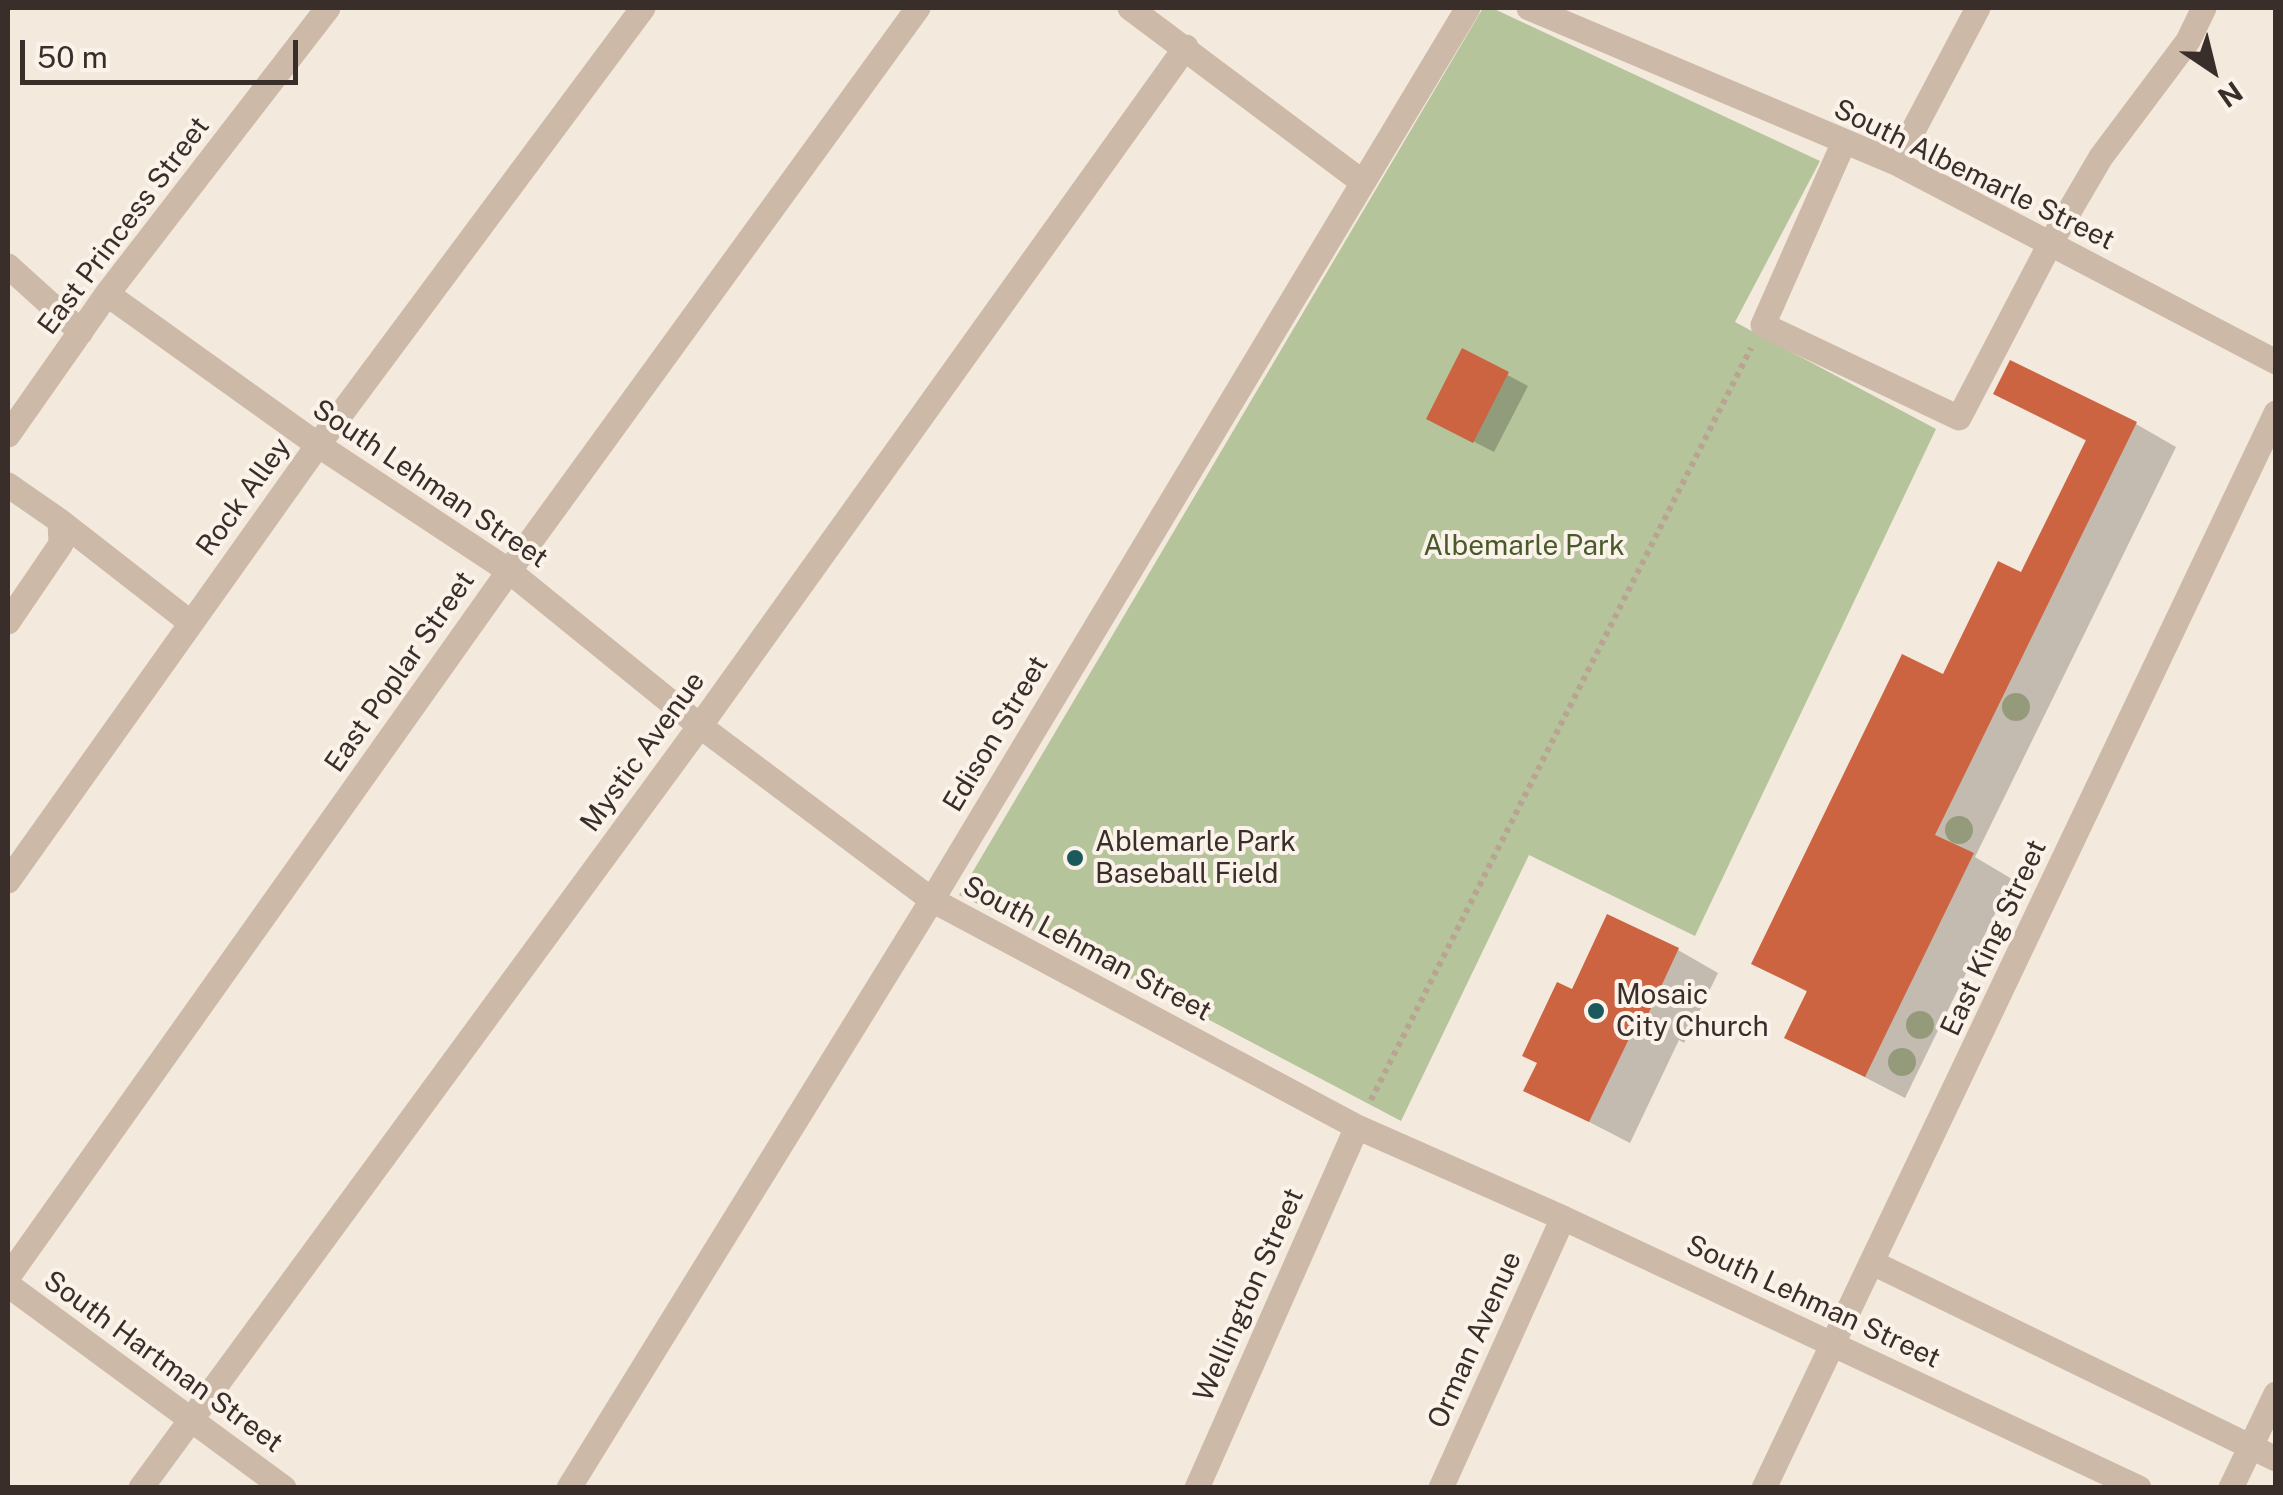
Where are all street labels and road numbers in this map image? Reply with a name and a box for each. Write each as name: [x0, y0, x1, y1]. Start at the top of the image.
street label: South Albemarle Street: [1828, 92, 2120, 258]
street label: East Princess Street: [31, 111, 217, 341]
street label: South Lehman Street: [306, 393, 554, 575]
street label: Rock Alley: [190, 431, 298, 563]
street label: East Poplar Street: [318, 565, 482, 779]
street label: Edison Street: [936, 650, 1056, 818]
street label: Mystic Avenue: [574, 666, 712, 838]
street label: East King Street: [1934, 835, 2054, 1041]
street label: South Lehman Street: [957, 869, 1217, 1029]
street label: Wellington Street: [1187, 1183, 1311, 1407]
street label: South Lehman Street: [1681, 1228, 1945, 1376]
street label: Orman Avenue: [1421, 1246, 1529, 1434]
street label: South Hartman Street: [37, 1264, 289, 1460]

